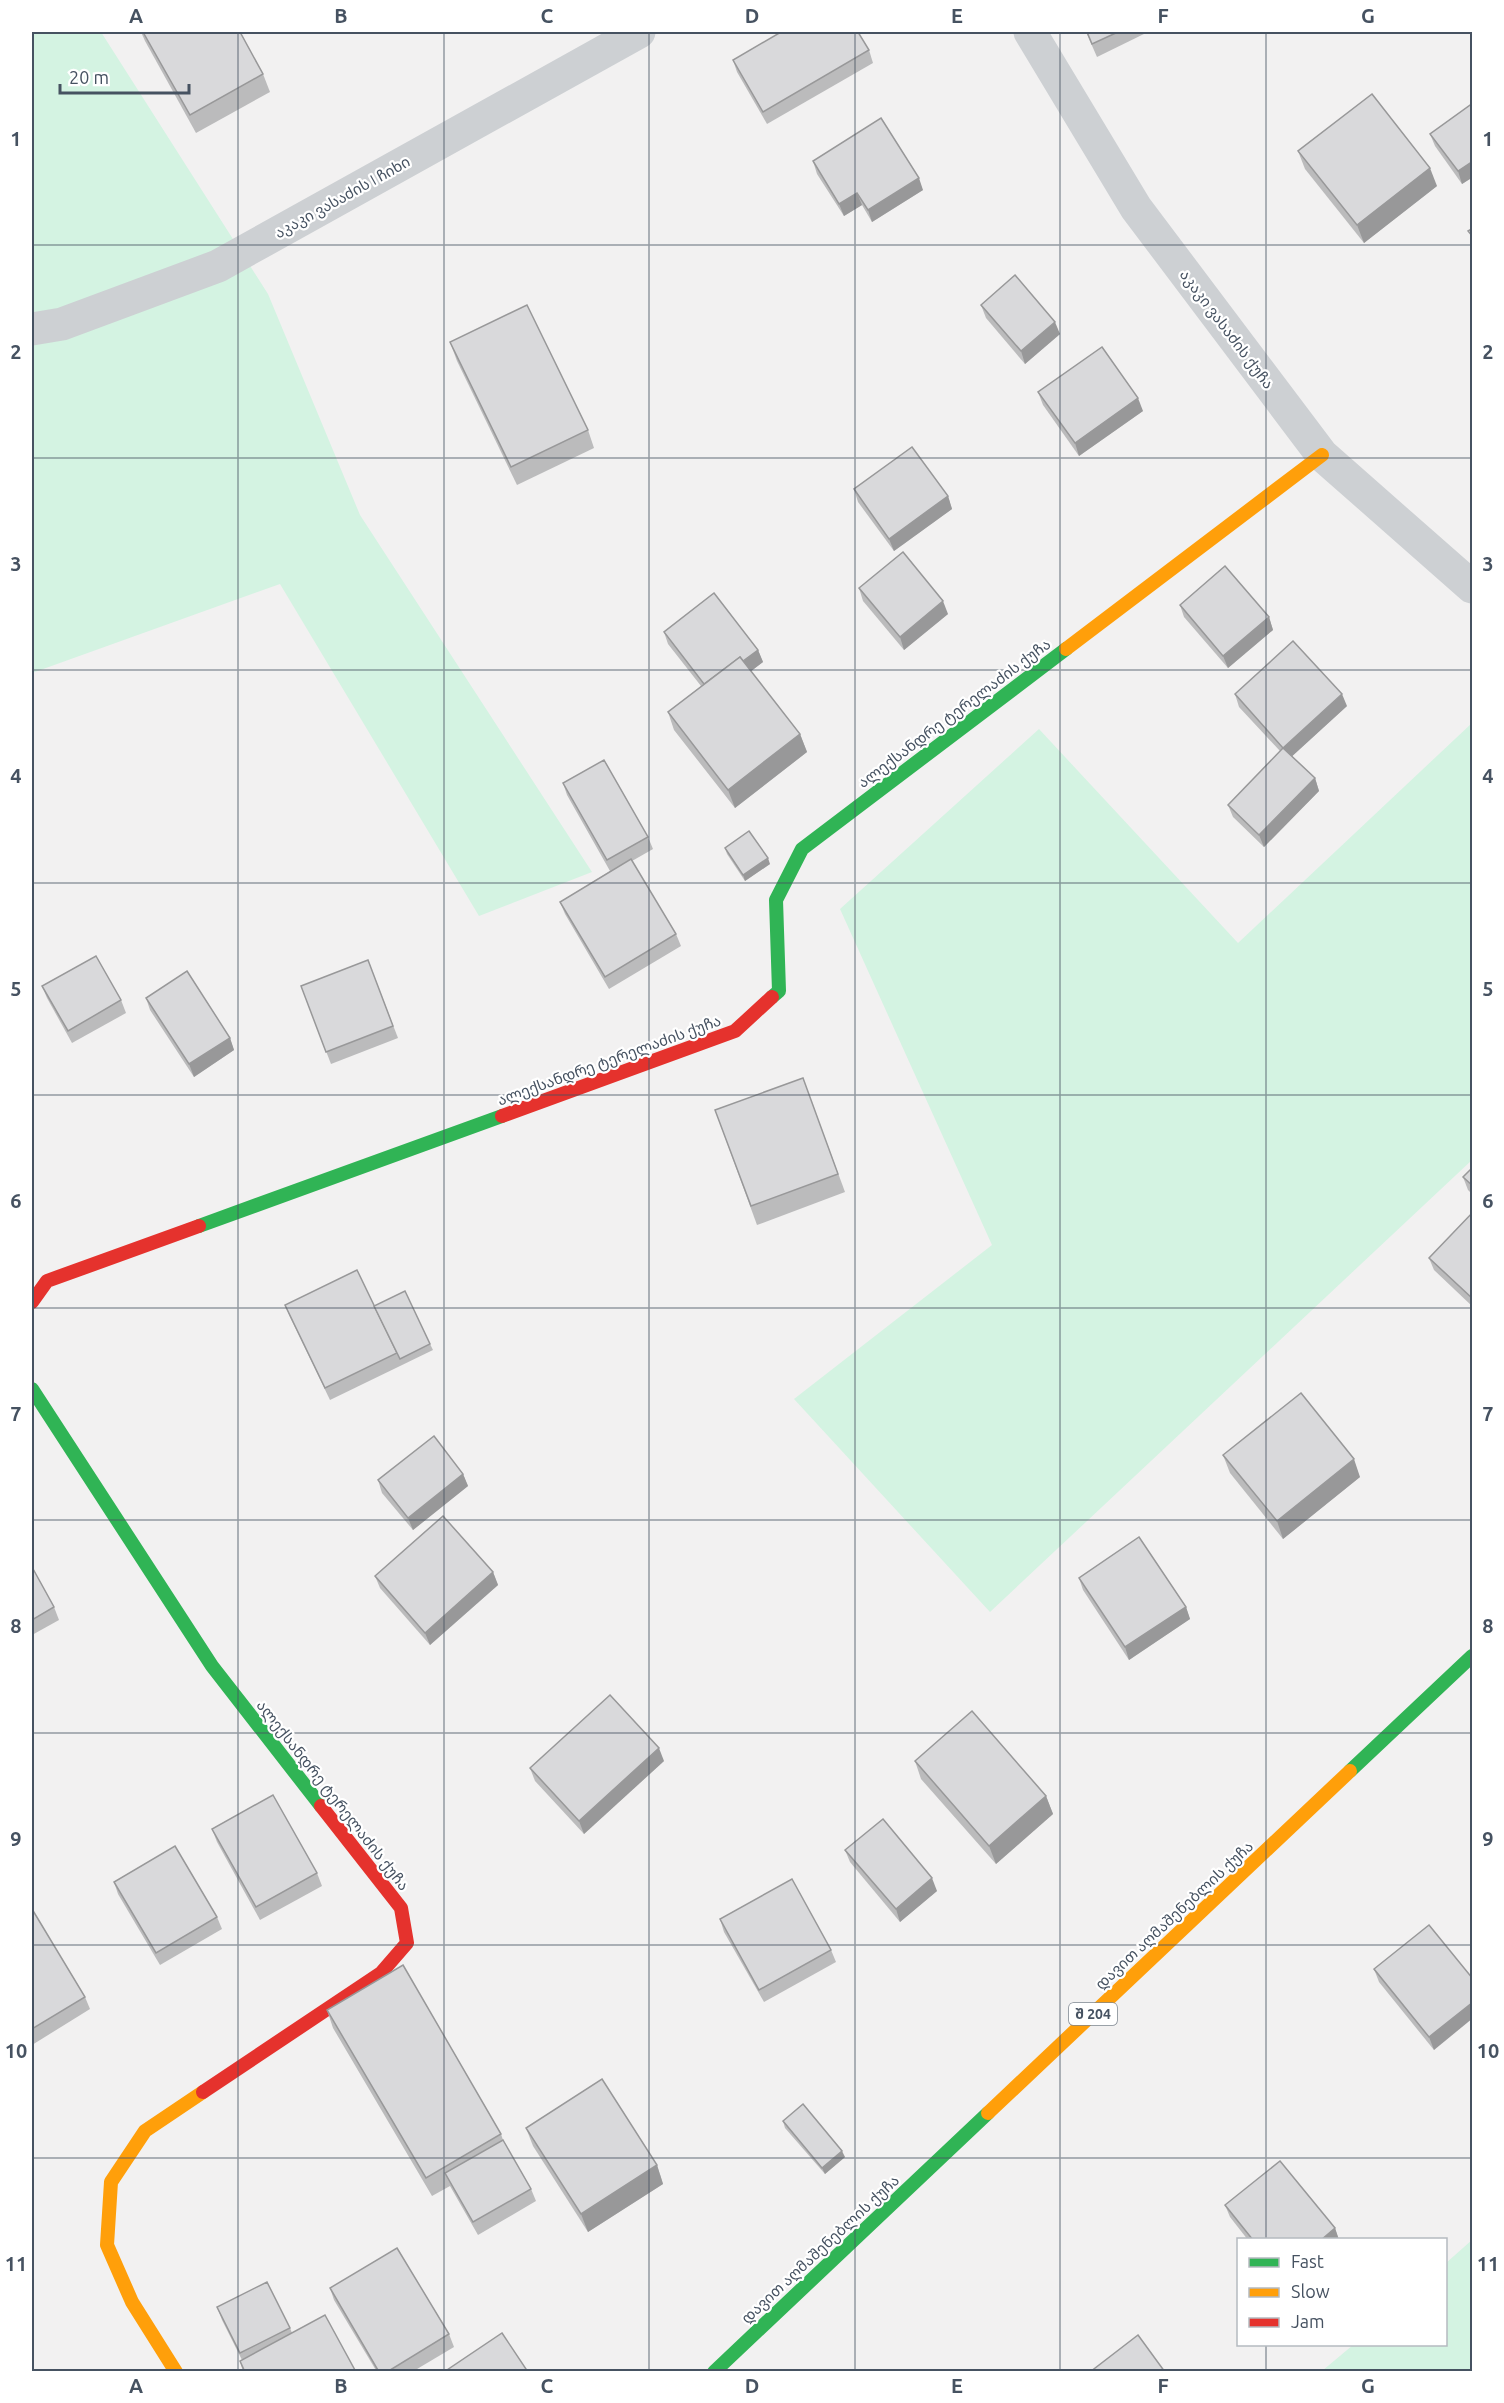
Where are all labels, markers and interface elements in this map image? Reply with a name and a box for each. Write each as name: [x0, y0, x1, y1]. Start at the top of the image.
text: A: [129, 4, 143, 27]
text: B: [334, 4, 348, 27]
text: C: [541, 4, 554, 27]
text: D: [745, 4, 759, 27]
text: E: [951, 4, 963, 27]
text: F: [1157, 4, 1169, 27]
text: G: [1361, 4, 1375, 27]
scale bar: [60, 57, 189, 95]
text: 20 m: [69, 67, 109, 87]
text: 1: [10, 127, 22, 150]
text: 1: [1482, 127, 1494, 150]
street label: აკაკი ვასაძის I ჩიხი: [271, 153, 413, 242]
street label: აკაკი ვასაძის ქუჩა: [1176, 266, 1277, 392]
text: 2: [10, 340, 22, 363]
text: 2: [1482, 340, 1494, 363]
text: 3: [10, 552, 22, 575]
text: 3: [1482, 552, 1494, 575]
street label: ალექსანდრე ტერელაძის ქუჩა: [854, 635, 1054, 792]
text: 4: [10, 764, 22, 787]
text: 4: [1482, 764, 1494, 787]
text: 5: [10, 977, 22, 1000]
text: 5: [1482, 977, 1494, 1000]
street label: ალექსანდრე ტერელაძის ქუჩა: [495, 1012, 723, 1109]
text: 6: [10, 1189, 22, 1212]
text: 6: [1482, 1189, 1494, 1212]
text: 7: [10, 1402, 22, 1425]
text: 7: [1482, 1402, 1494, 1425]
text: 8: [10, 1614, 22, 1637]
text: 8: [1482, 1614, 1494, 1637]
street label: ალექსანდრე ტერელაძის ქუჩა: [253, 1697, 413, 1894]
text: 9: [10, 1827, 22, 1850]
text: 9: [1482, 1827, 1494, 1850]
street label: დავით აღმაშენებლის ქუჩა: [1092, 1837, 1257, 1993]
road number: შ 204: [1069, 2003, 1117, 2025]
text: 10: [5, 2039, 27, 2062]
text: 10: [1477, 2039, 1499, 2062]
street label: დავით აღმაშენებლის ქუჩა: [738, 2171, 903, 2327]
legend: [1237, 2238, 1447, 2346]
text: Fast: [1291, 2251, 1324, 2271]
text: 11: [5, 2252, 27, 2275]
text: 11: [1477, 2252, 1499, 2275]
text: Slow: [1291, 2281, 1330, 2301]
text: Jam: [1291, 2311, 1325, 2331]
text: A: [129, 2374, 143, 2397]
text: B: [334, 2374, 348, 2397]
text: C: [541, 2374, 554, 2397]
text: D: [745, 2374, 759, 2397]
text: E: [951, 2374, 963, 2397]
text: F: [1157, 2374, 1169, 2397]
text: G: [1361, 2374, 1375, 2397]

